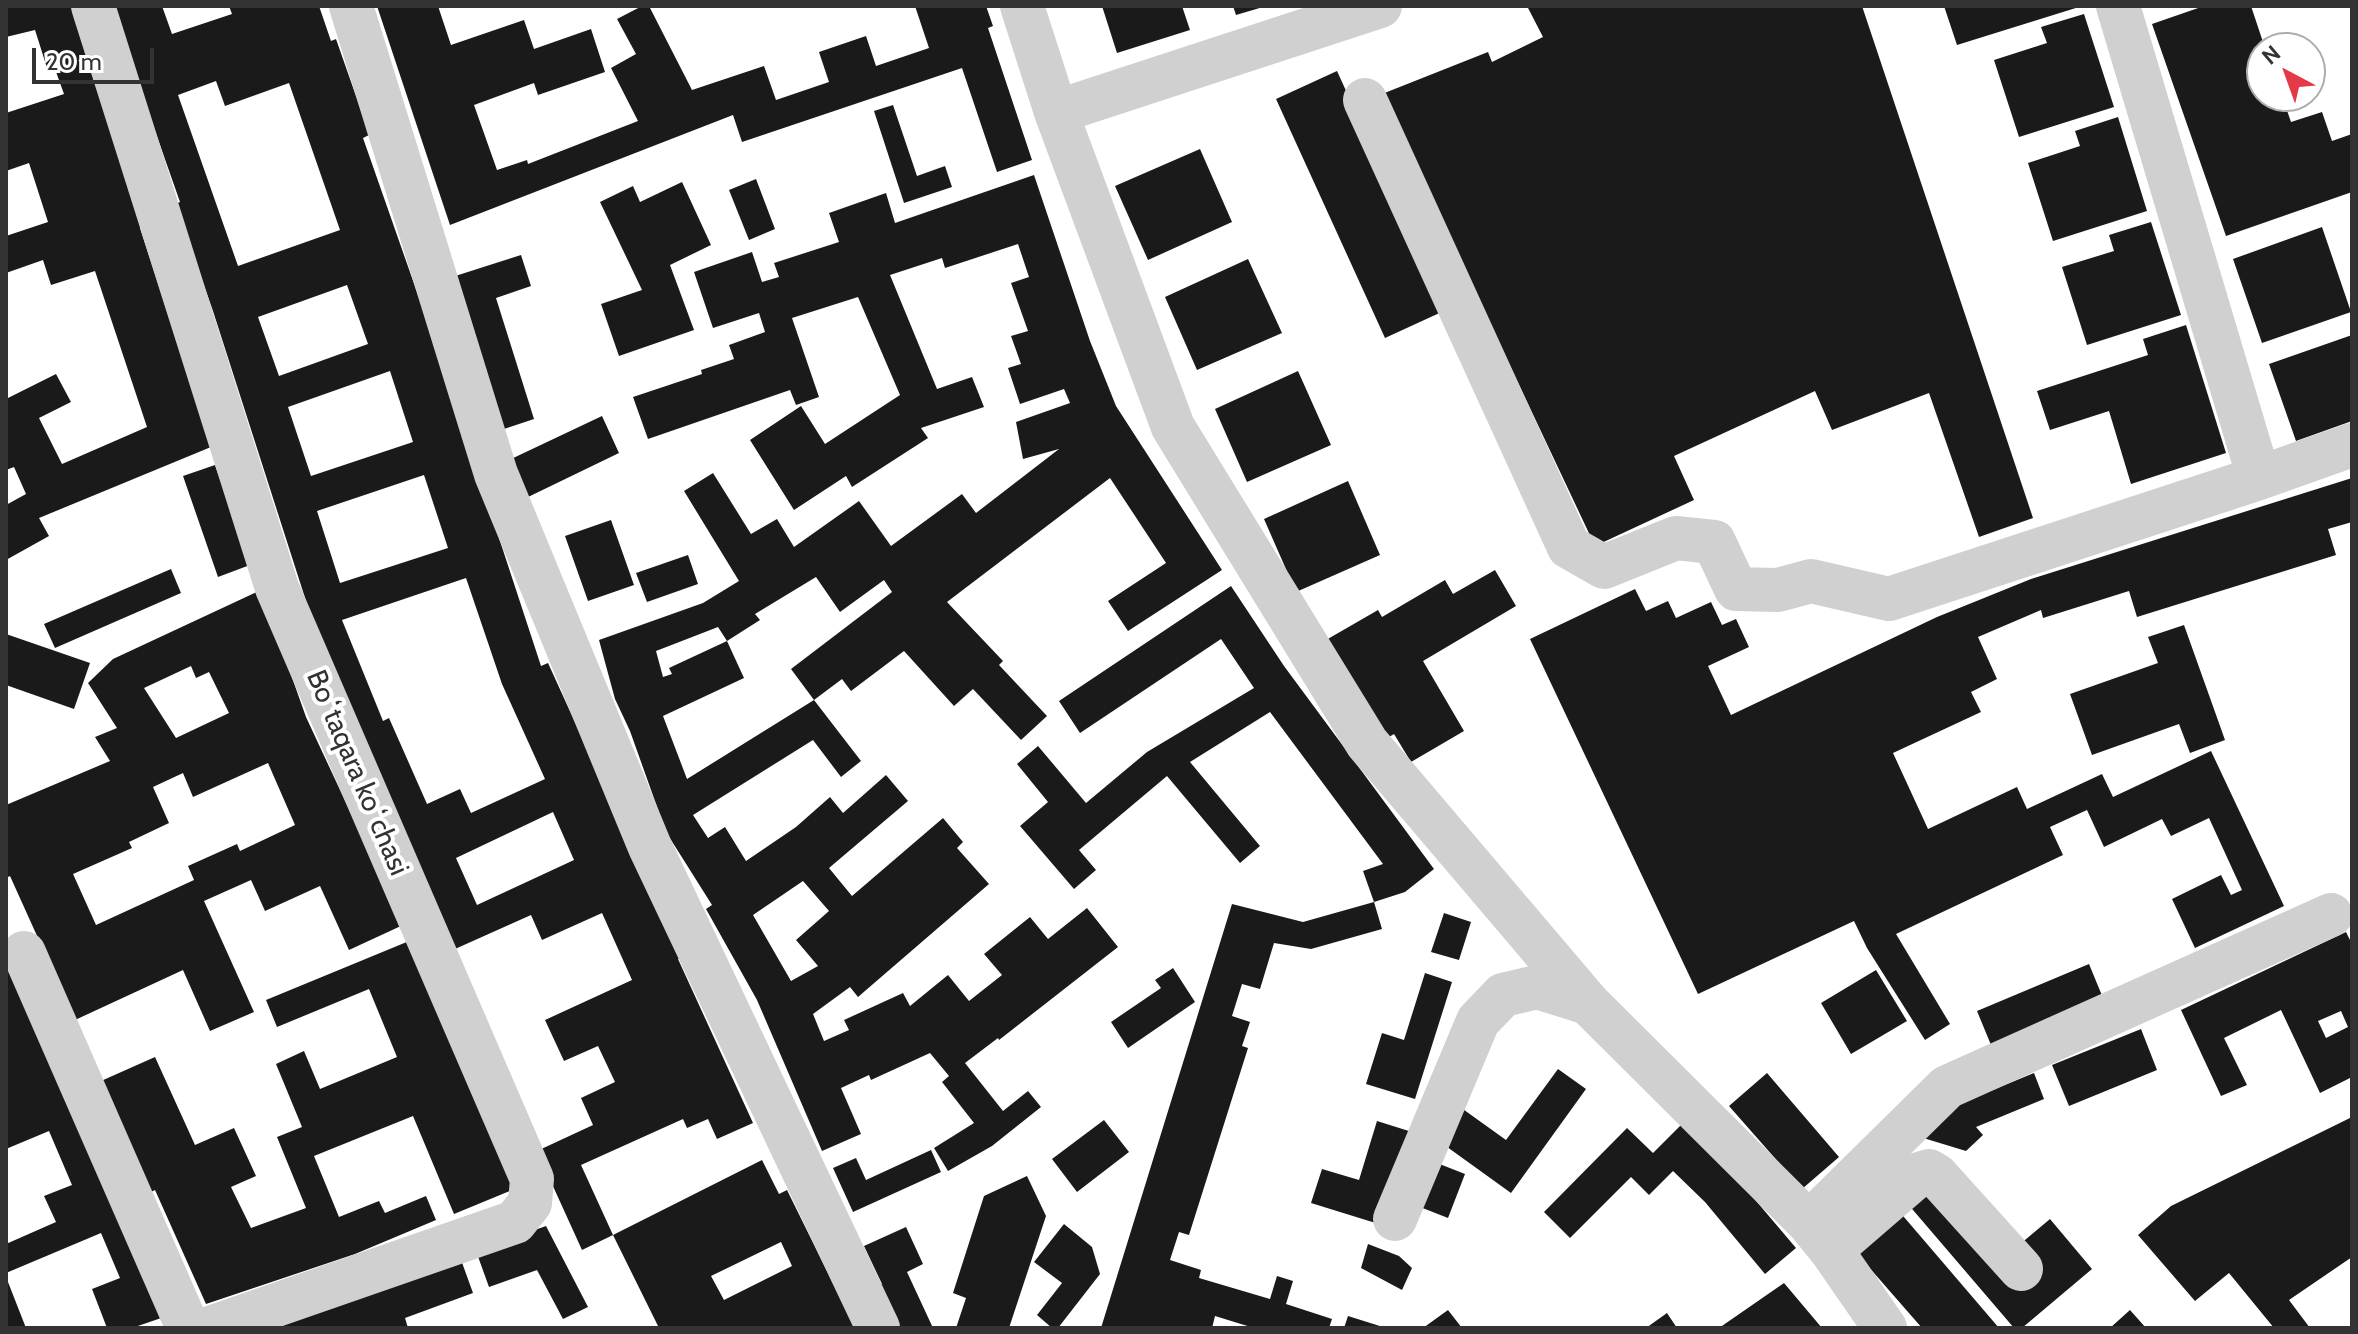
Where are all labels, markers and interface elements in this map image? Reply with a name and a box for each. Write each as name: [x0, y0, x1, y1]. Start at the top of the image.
scale bar: [36, 32, 158, 82]
north arrow: [2246, 32, 2326, 112]
text: N: [2257, 40, 2286, 70]
text: 20 m: [46, 47, 102, 76]
street label: Boʻtaqara koʻchasi: [299, 665, 415, 881]

